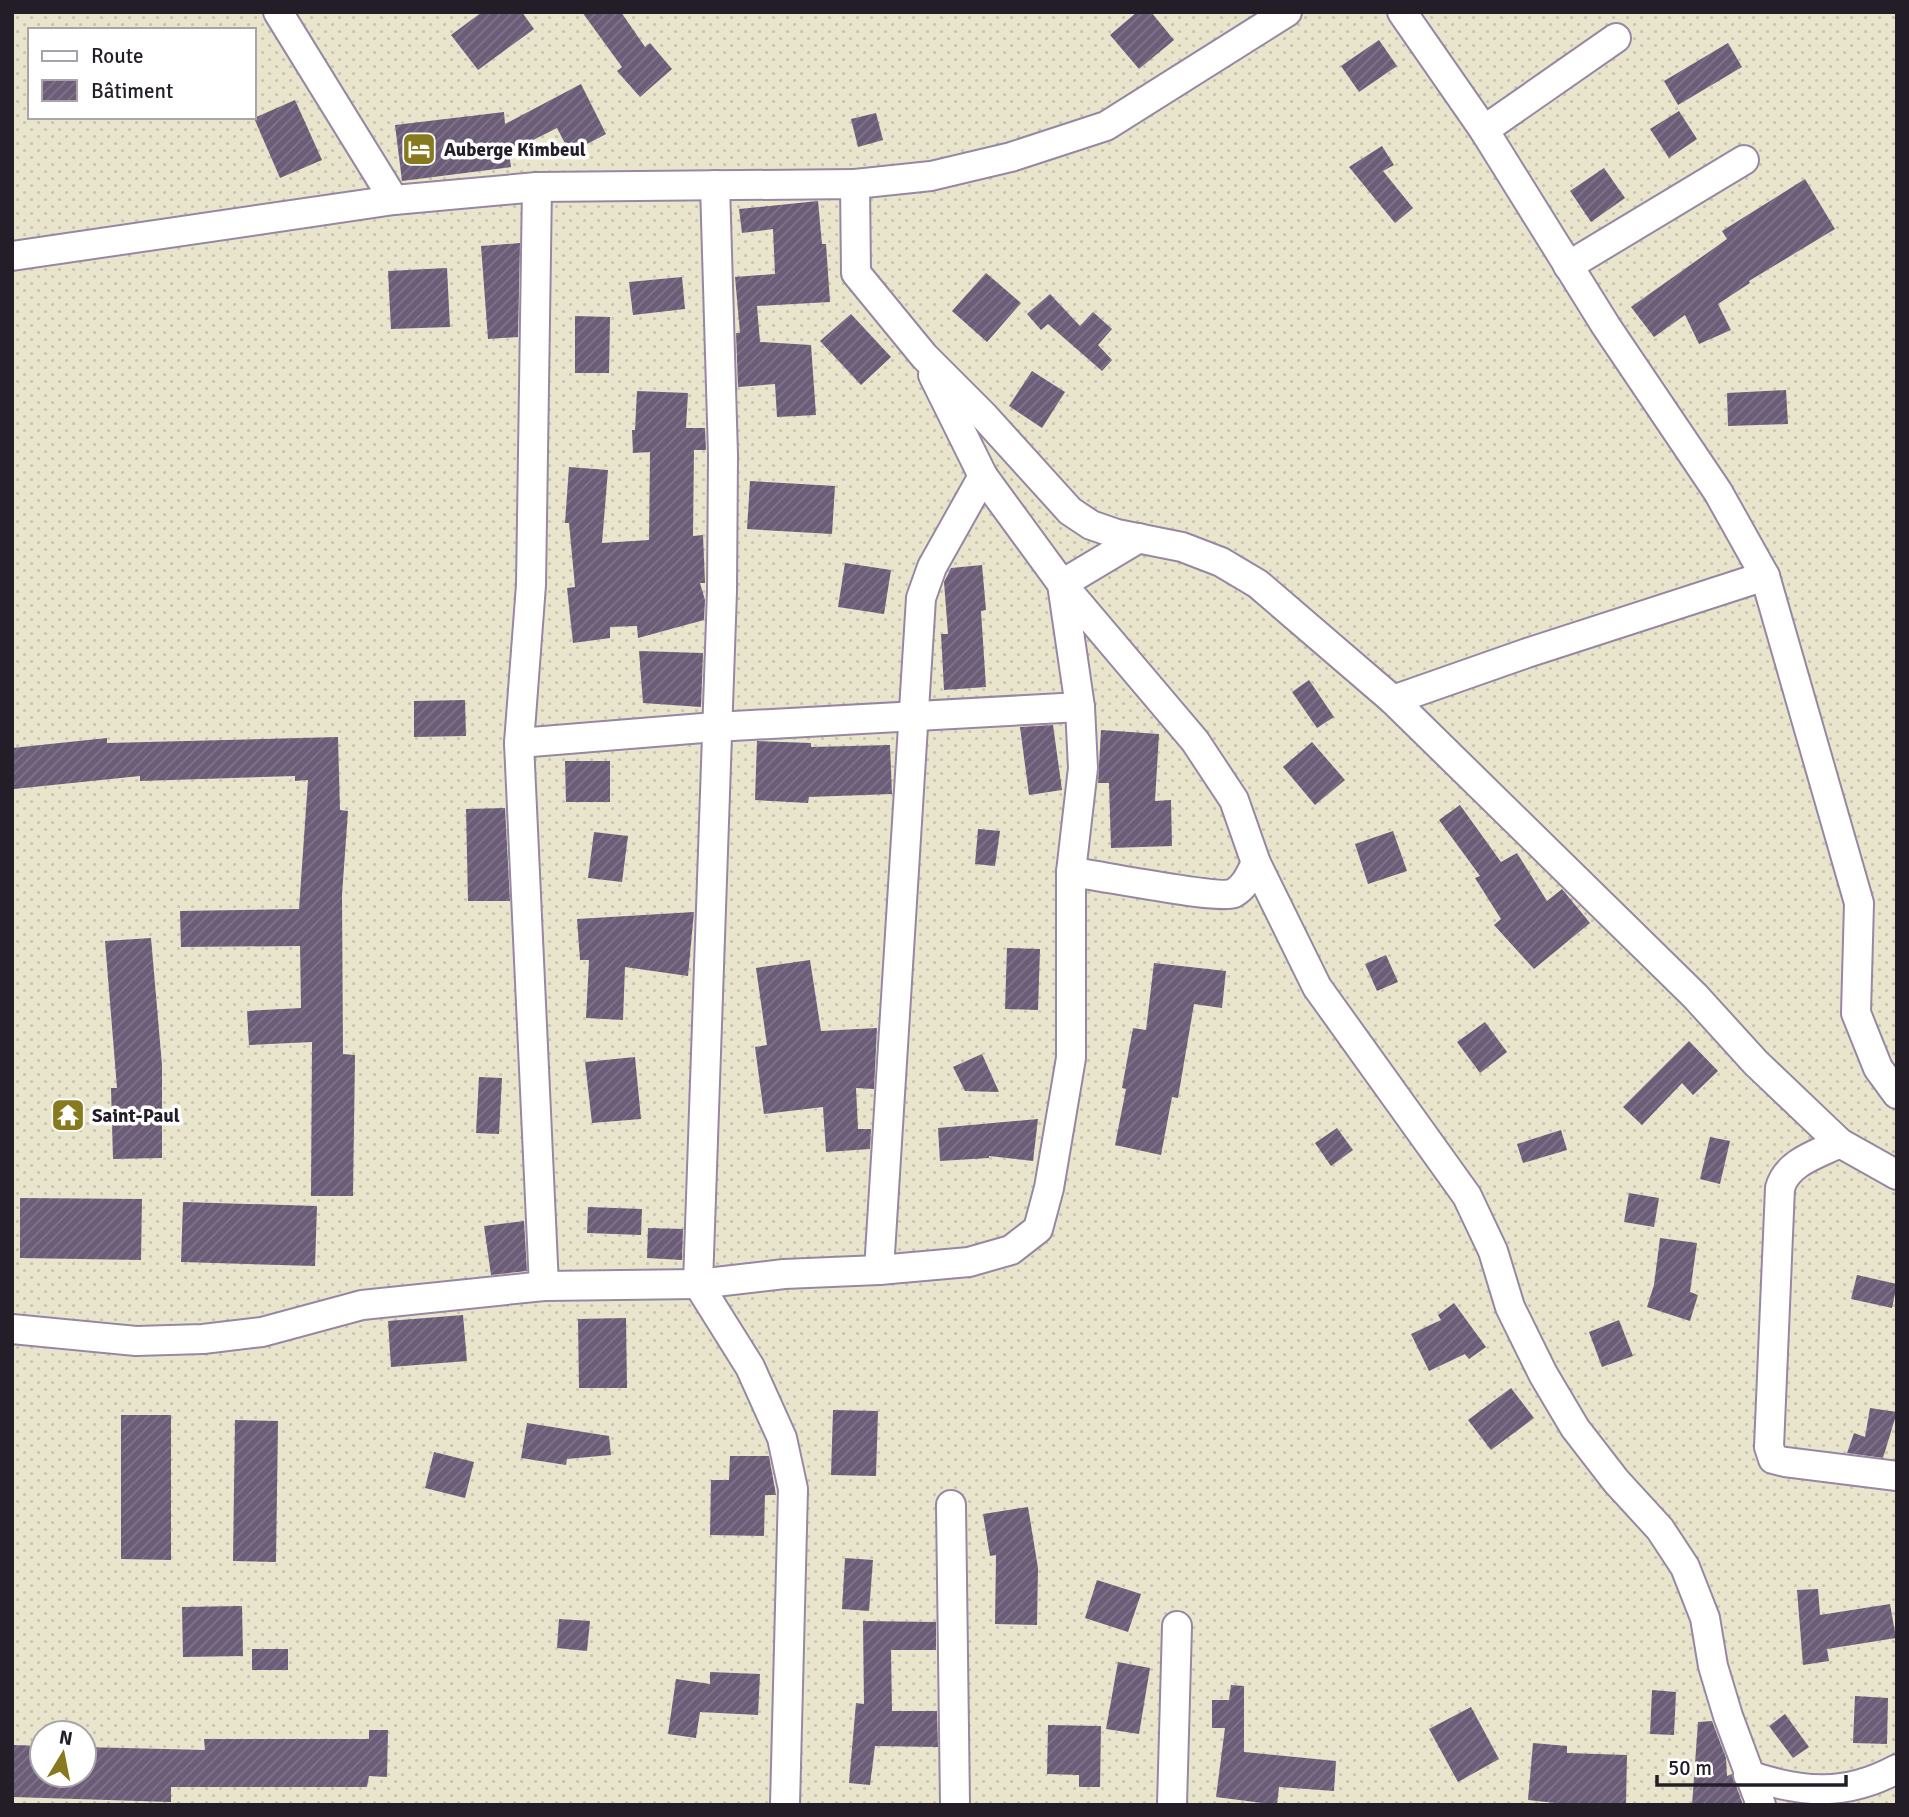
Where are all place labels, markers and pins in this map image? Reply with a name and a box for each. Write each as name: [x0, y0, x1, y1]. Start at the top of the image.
hotel icon: Auberge Kimbeul: [400, 130, 438, 168]
place label: Auberge Kimbeul: [444, 138, 586, 162]
temple icon: Saint-Paul: [49, 1096, 87, 1134]
place label: Saint-Paul: [92, 1104, 180, 1128]

